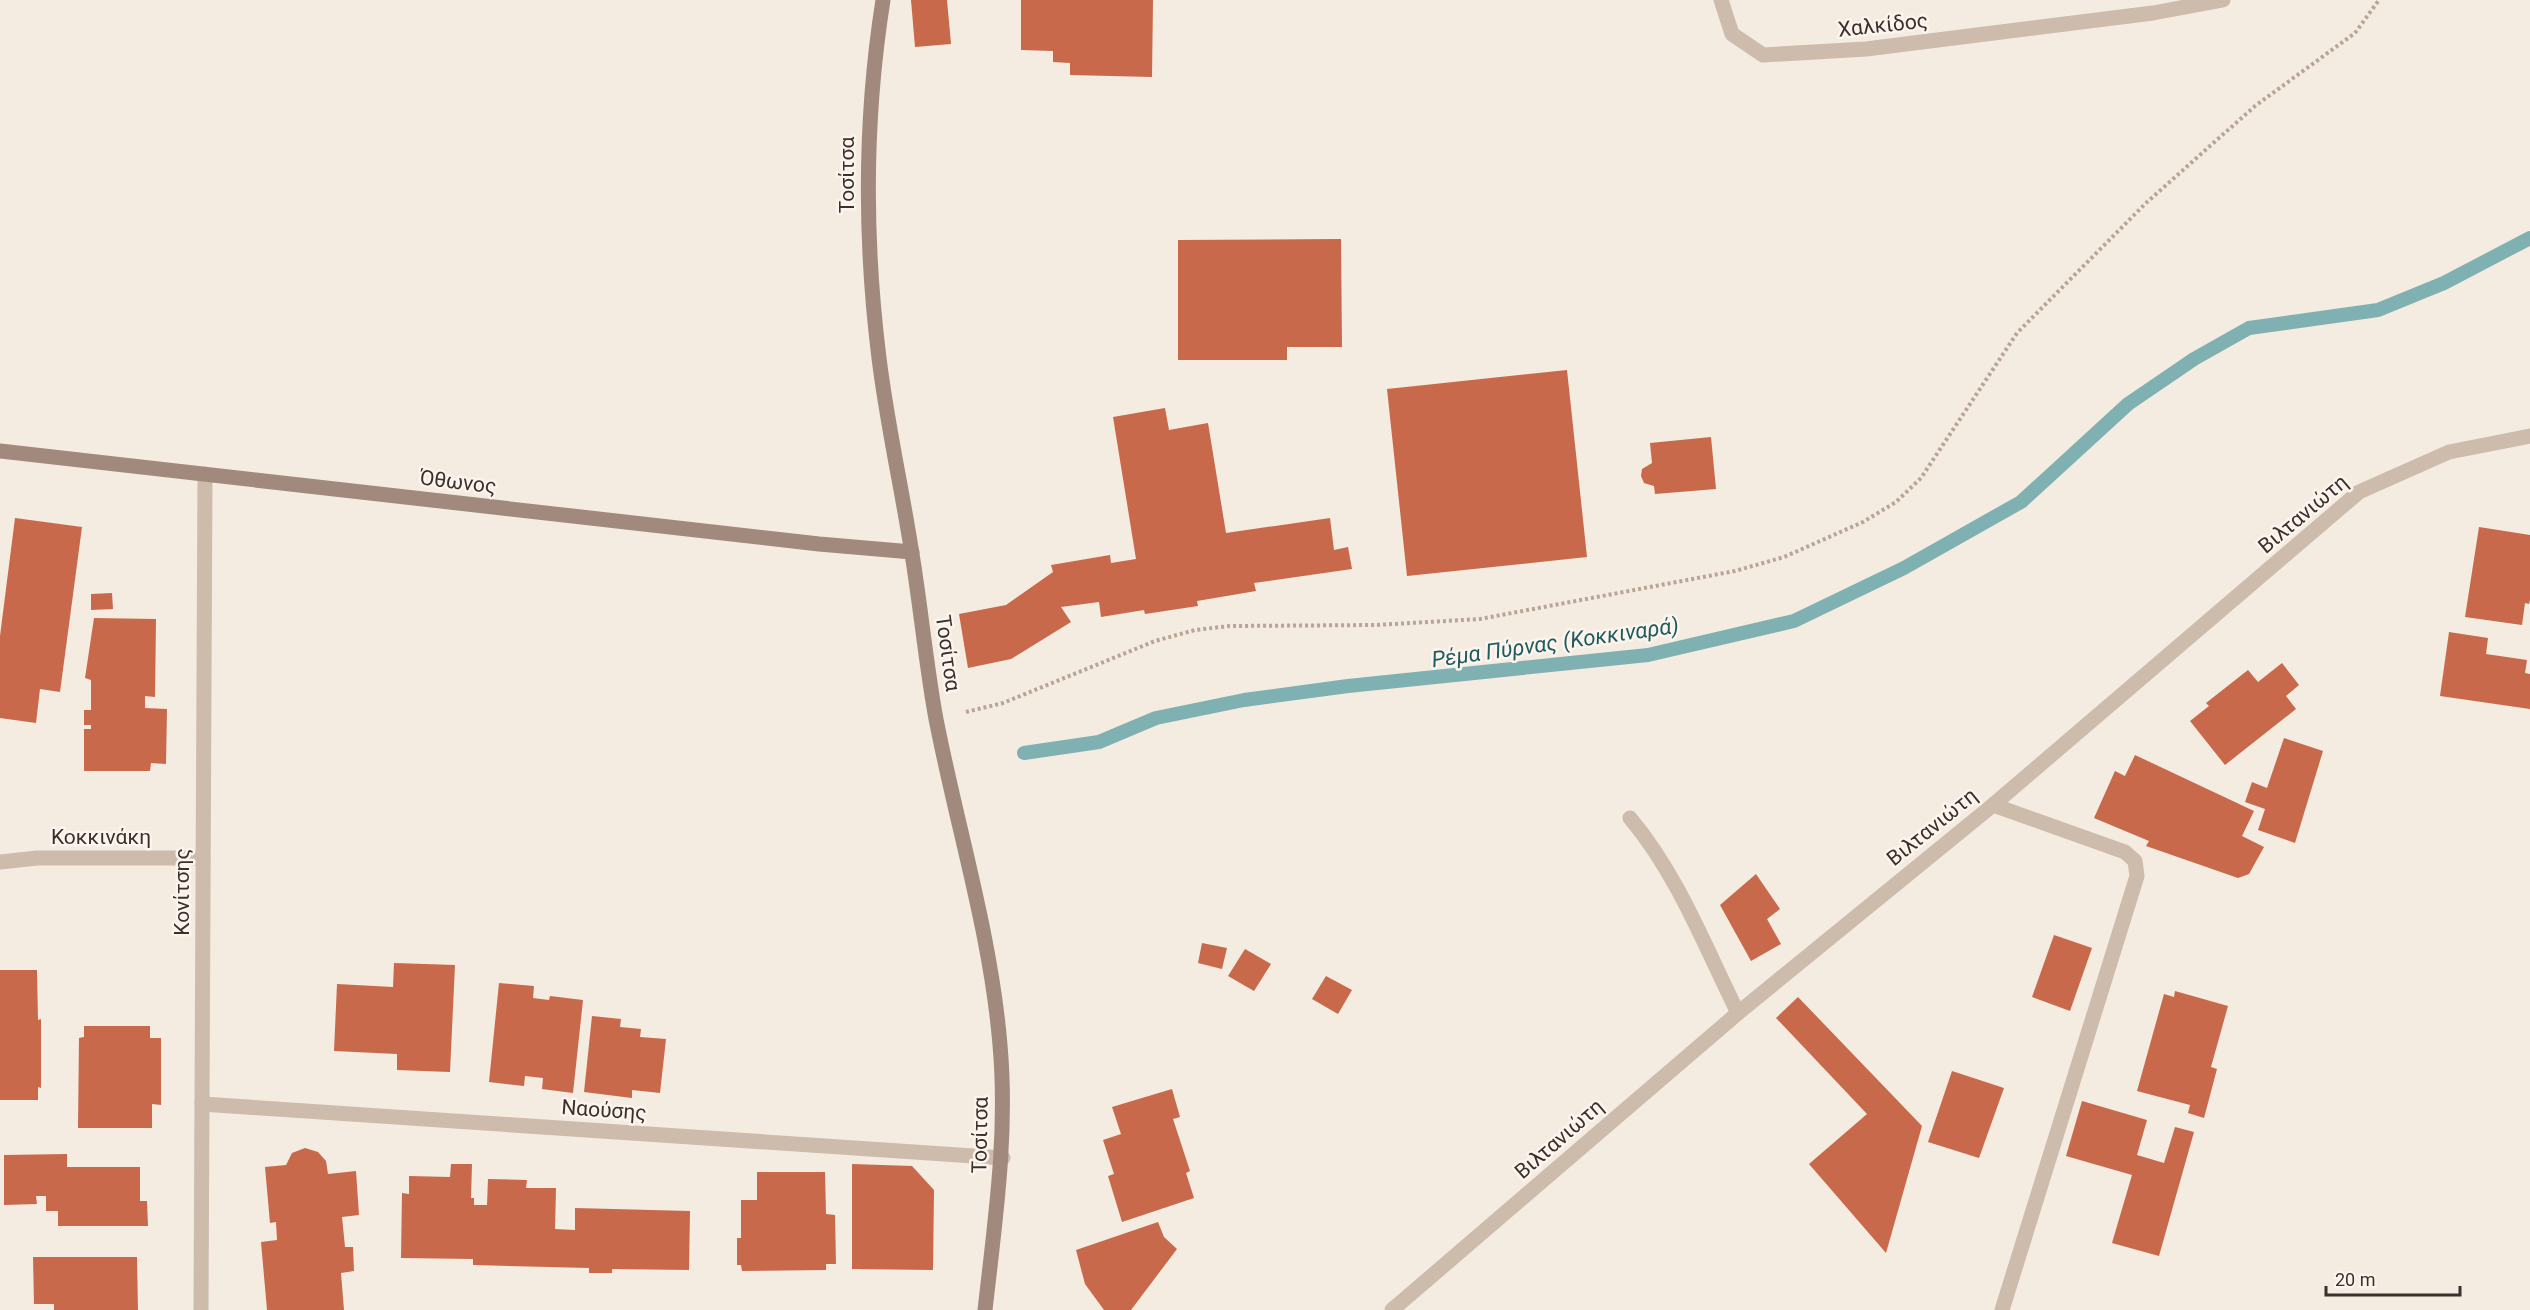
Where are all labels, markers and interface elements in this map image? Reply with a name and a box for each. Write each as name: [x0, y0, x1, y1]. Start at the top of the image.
street label: Χαλκίδος: [1837, 8, 1929, 42]
street label: Τοσίτσα: [835, 137, 859, 213]
street label: Όθωνος: [417, 465, 498, 499]
street label: Βιλτανιώτη: [2253, 470, 2353, 558]
street label: Τοσίτσα: [931, 613, 965, 693]
water label: Ρέμα Πύρνας (Κοκκιναρά): [1430, 613, 1680, 673]
street label: Βιλτανιώτη: [1882, 783, 1982, 871]
street label: Κοκκινάκη: [51, 825, 151, 849]
street label: Κονίτσης: [170, 848, 194, 936]
street label: Βιλτανιώτη: [1510, 1094, 1608, 1184]
street label: Ναούσης: [561, 1095, 647, 1125]
street label: Τοσίτσα: [967, 1096, 993, 1174]
scale bar: [2326, 1259, 2460, 1297]
text: 20 m: [2335, 1269, 2375, 1290]

